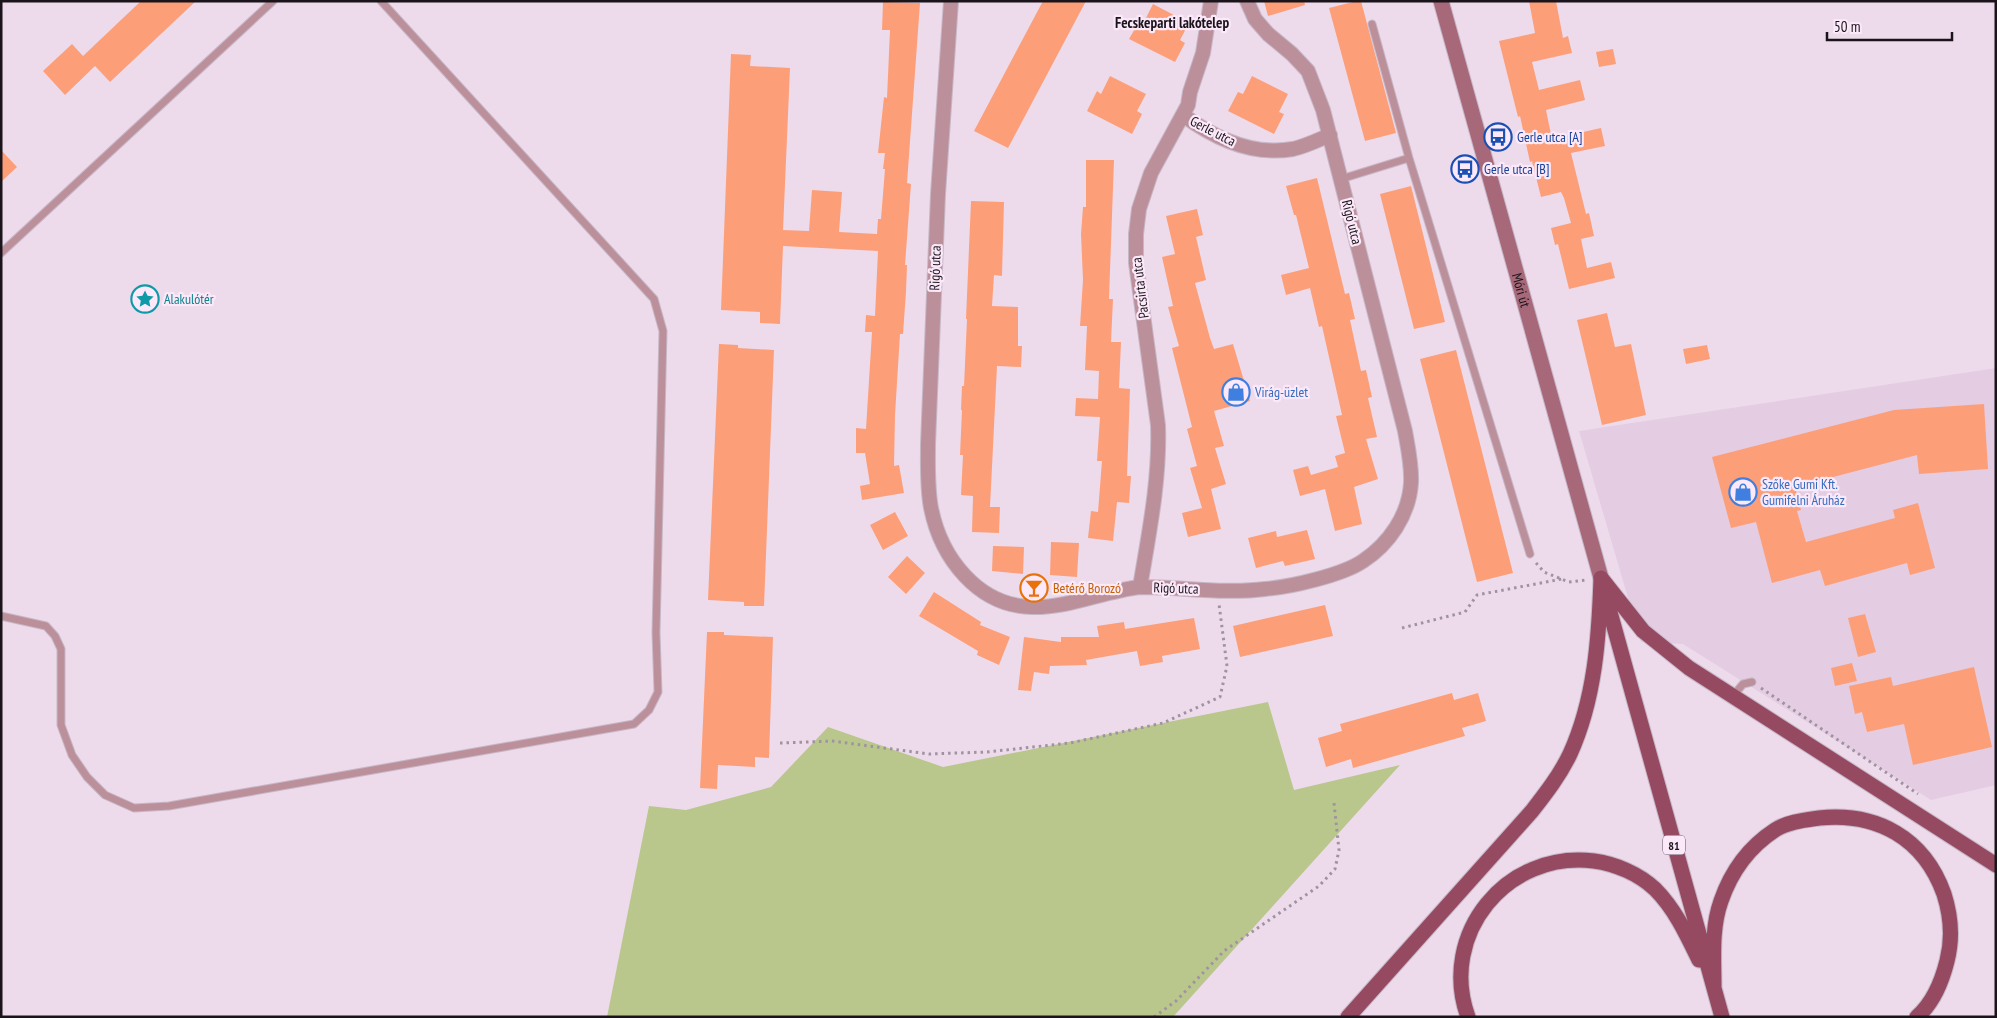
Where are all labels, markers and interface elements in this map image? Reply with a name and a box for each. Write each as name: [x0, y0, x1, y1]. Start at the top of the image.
scale bar: [1827, 10, 1952, 42]
district label: Fecskeparti lakótelep: [1115, 13, 1229, 32]
text: 50 m: [1834, 17, 1860, 36]
street label: Gerle utca: [1187, 112, 1239, 150]
bus stop icon: Gerle utca [A]: [1483, 122, 1513, 152]
place label: Gerle utca [A]: [1517, 128, 1582, 146]
bus stop icon: Gerle utca [B]: [1450, 154, 1480, 184]
place label: Gerle utca [B]: [1484, 160, 1549, 178]
street label: Rigó utca: [1338, 198, 1366, 246]
street label: Rigó utca: [925, 245, 945, 291]
street label: Pacsirta utca: [1127, 256, 1153, 320]
street label: Móri út: [1508, 271, 1535, 309]
place icon: Alakulótér: [130, 284, 160, 314]
place label: Alakulótér: [164, 290, 214, 308]
shop icon: Virág-üzlet: [1221, 377, 1251, 407]
place label: Virág-üzlet: [1254, 383, 1308, 401]
place label: Szőke Gumi Kft. Gumifelni Áruház: [1762, 475, 1845, 509]
shop icon: Szőke Gumi Kft. Gumifelni Áruház: [1728, 477, 1758, 507]
bar icon: Betérő Borozó: [1019, 573, 1049, 603]
street label: Rigó utca: [1153, 578, 1199, 598]
place label: Betérő Borozó: [1053, 579, 1121, 597]
road number: 81: [1663, 836, 1685, 854]

